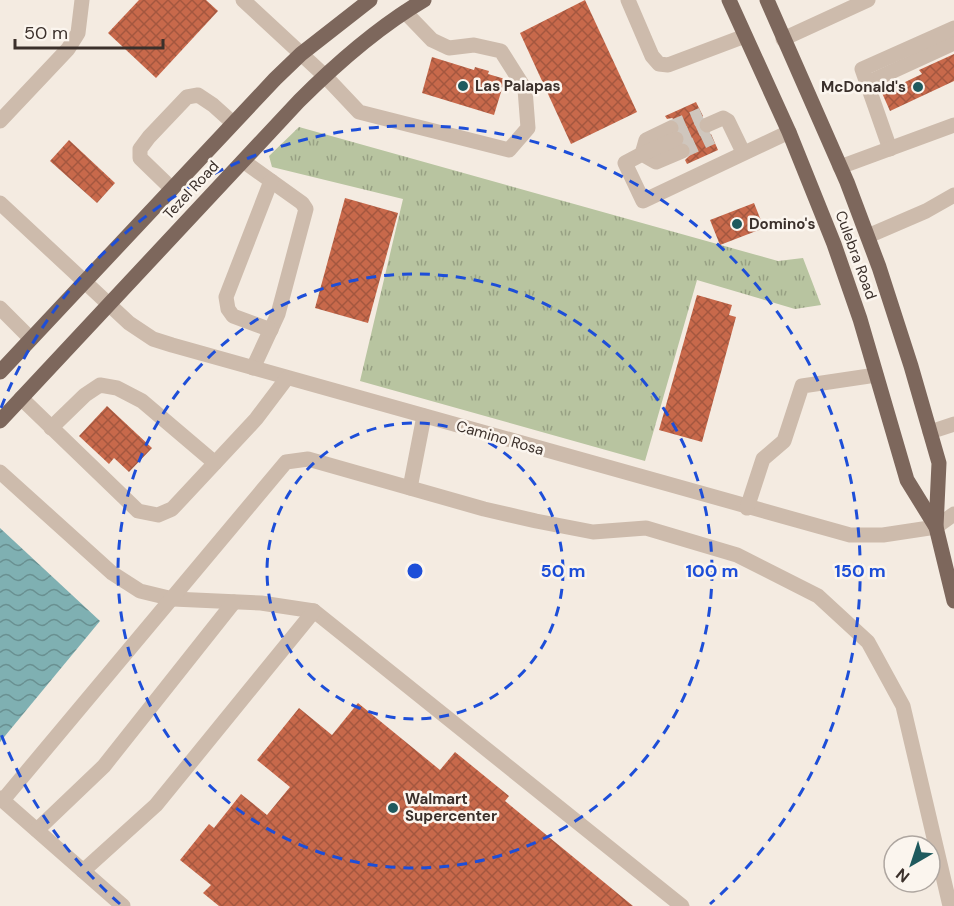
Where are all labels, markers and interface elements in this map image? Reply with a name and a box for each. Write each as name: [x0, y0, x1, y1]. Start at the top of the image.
scale bar: [15, 12, 164, 50]
text: 50 m: [24, 21, 68, 45]
place label: Las Palapas: [475, 76, 561, 96]
place label: McDonald's: [821, 77, 906, 97]
marker: Las Palapas: [456, 79, 470, 93]
marker: McDonald's: [911, 80, 925, 94]
street label: Tezel Road: [159, 156, 223, 224]
street label: Culebra Road: [831, 208, 881, 302]
place label: Domino's: [749, 214, 816, 234]
marker: Domino's: [730, 217, 744, 231]
street label: Camino Rosa: [454, 416, 546, 460]
text: 50 m: [540, 559, 586, 583]
text: 100 m: [685, 559, 739, 583]
text: 150 m: [834, 559, 886, 583]
centre of rings: [405, 561, 425, 581]
place label: Walmart Supercenter: [405, 789, 497, 826]
marker: Walmart Supercenter: [386, 801, 400, 815]
north arrow: [882, 834, 942, 894]
text: N: [892, 863, 914, 887]

